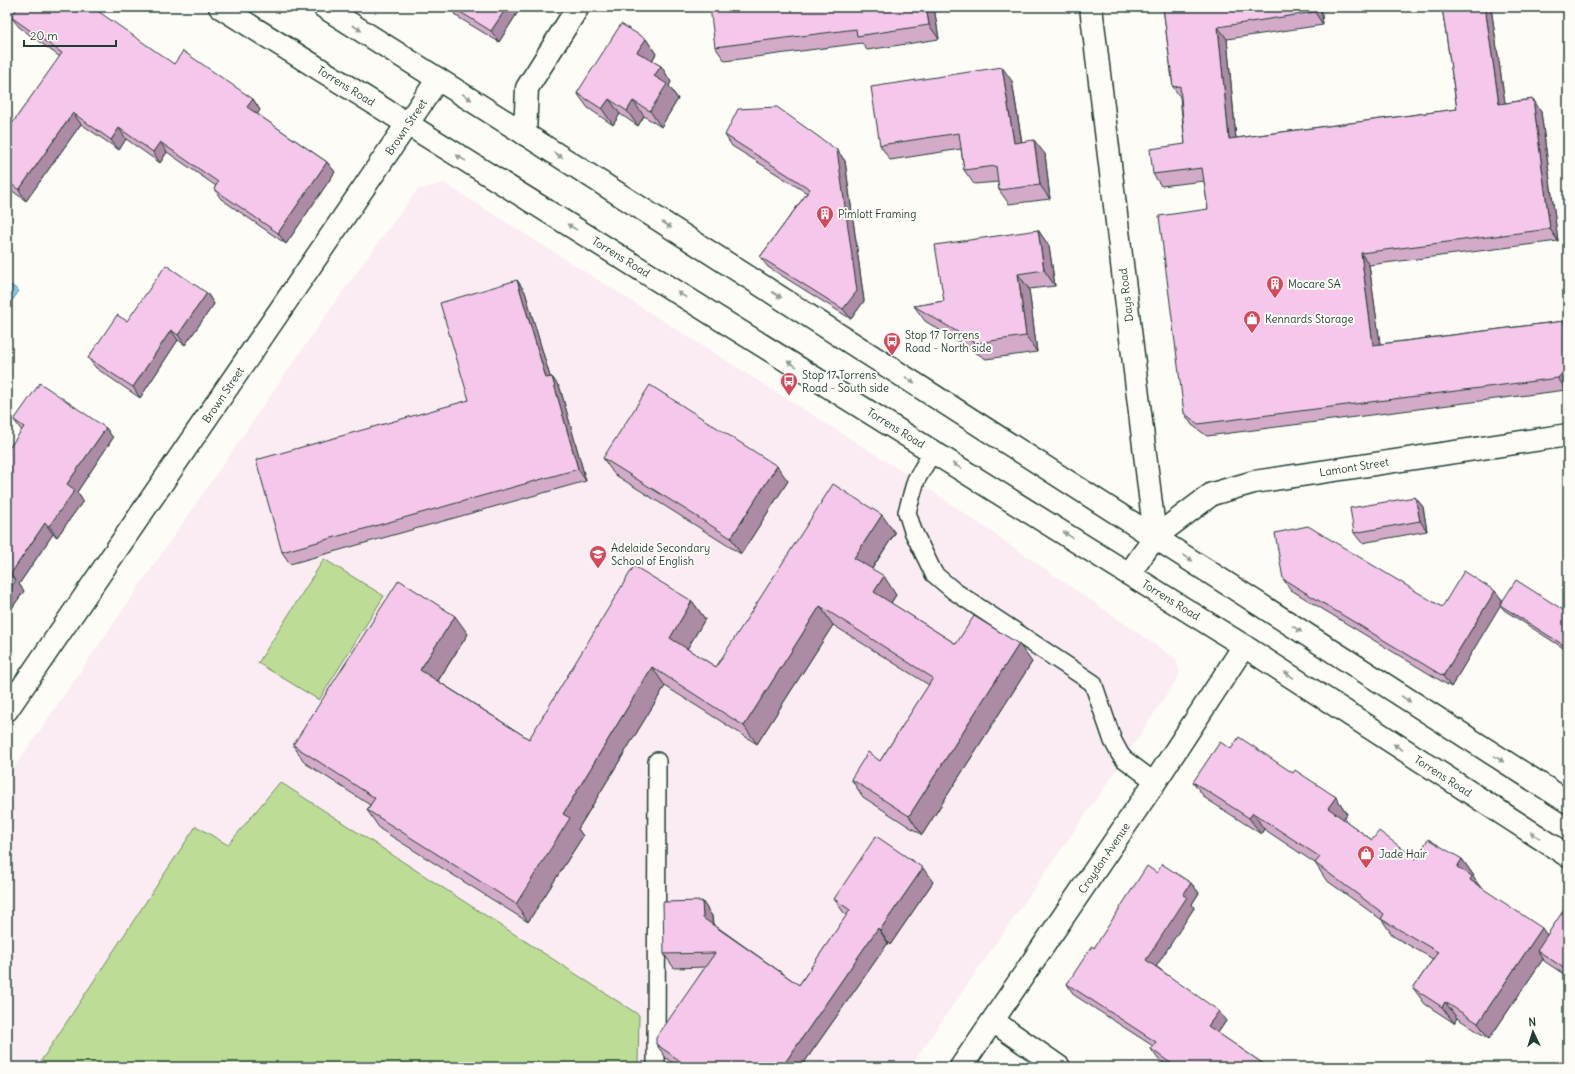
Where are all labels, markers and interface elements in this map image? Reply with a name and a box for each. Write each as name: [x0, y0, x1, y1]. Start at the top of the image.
scale bar: [24, 22, 116, 48]
one-way arrow: [351, 24, 363, 31]
text: 20 m: [30, 28, 58, 43]
street label: Torrens Road: [314, 63, 378, 110]
one-way arrow: [462, 93, 472, 101]
street label: Brown Street: [382, 96, 430, 158]
one-way arrow: [553, 151, 563, 159]
one-way arrow: [455, 155, 467, 162]
building icon: Pimlott Framing: [815, 204, 835, 229]
place label: Pimlott Framing: [838, 207, 916, 221]
one-way arrow: [662, 221, 673, 229]
one-way arrow: [566, 223, 577, 231]
street label: Torrens Road: [589, 234, 653, 281]
street label: Days Road: [1116, 267, 1136, 323]
building icon: Mocare SA: [1265, 274, 1285, 299]
place label: Mocare SA: [1288, 277, 1341, 291]
one-way arrow: [772, 291, 782, 299]
one-way arrow: [676, 292, 688, 299]
shop icon: Kennards Storage: [1242, 309, 1262, 334]
place label: Kennards Storage: [1265, 312, 1353, 326]
place label: Stop 17 Torrens Road - North side: [905, 328, 991, 355]
bus stop icon: Stop 17 Torrens Road - North side: [882, 331, 902, 356]
one-way arrow: [787, 360, 797, 368]
street label: Brown Street: [199, 364, 247, 426]
place label: Stop 17 Torrens Road - South side: [802, 368, 889, 395]
bus stop icon: Stop 17 Torrens Road - South side: [779, 371, 799, 396]
one-way arrow: [904, 377, 916, 384]
street label: Torrens Road: [864, 405, 928, 452]
street label: Lamont Street: [1318, 455, 1390, 479]
one-way arrow: [951, 463, 963, 470]
one-way arrow: [1063, 531, 1073, 539]
place label: Adelaide Secondary School of English: [611, 541, 710, 568]
school or university icon: Adelaide Secondary School of English: [588, 544, 608, 569]
one-way arrow: [1182, 555, 1194, 562]
street label: Torrens Road: [1139, 577, 1203, 624]
one-way arrow: [1291, 625, 1303, 632]
one-way arrow: [1284, 672, 1295, 679]
one-way arrow: [1401, 695, 1412, 703]
one-way arrow: [1392, 743, 1404, 750]
street label: Torrens Road: [1412, 752, 1475, 800]
one-way arrow: [1493, 755, 1505, 762]
street label: Croydon Avenue: [1075, 820, 1133, 896]
one-way arrow: [1530, 831, 1540, 839]
shop icon: Jade Hair: [1356, 844, 1376, 869]
place label: Jade Hair: [1379, 847, 1427, 861]
north arrow: [1513, 1012, 1553, 1052]
text: N: [1528, 1015, 1537, 1029]

